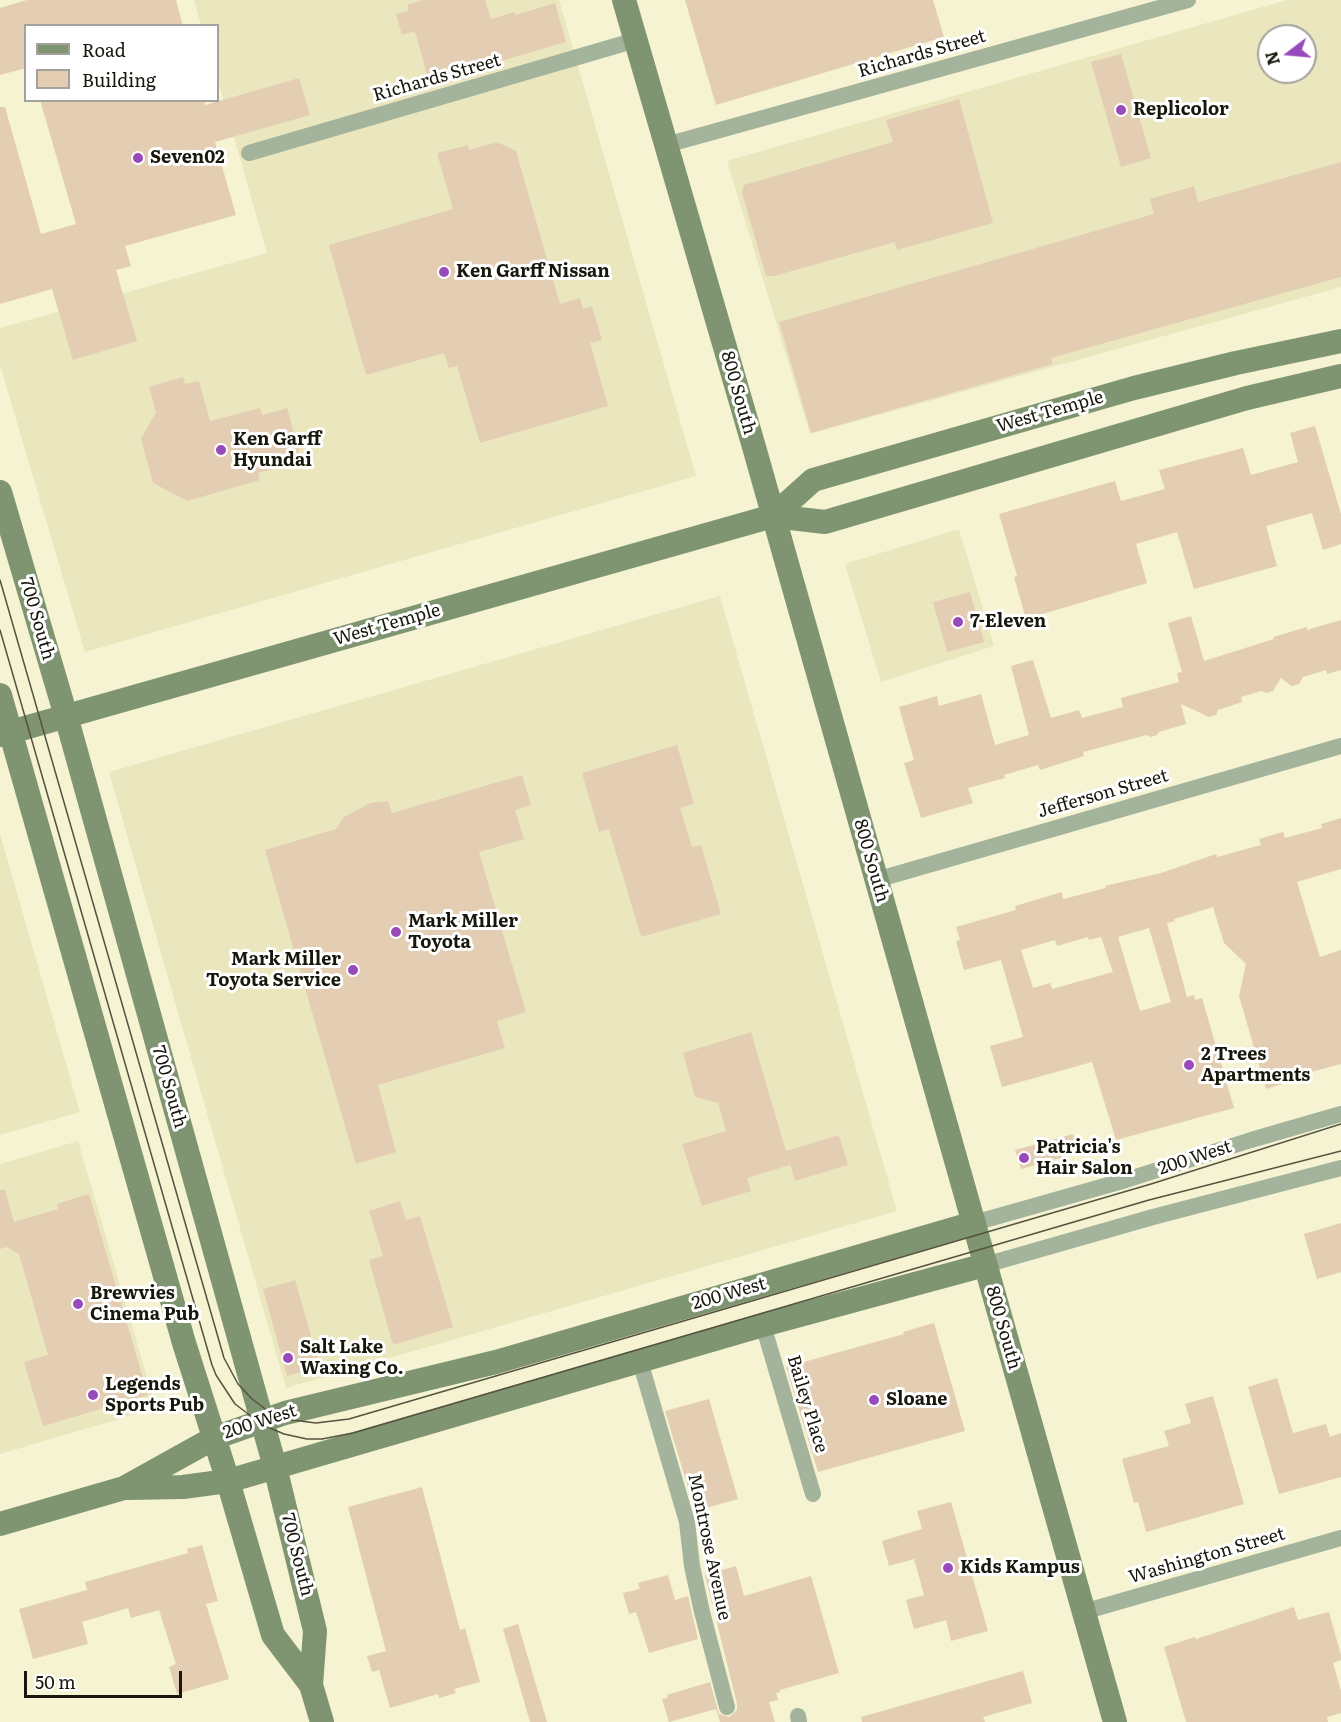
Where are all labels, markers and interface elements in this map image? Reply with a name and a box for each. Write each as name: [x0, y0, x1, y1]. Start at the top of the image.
legend: [24, 24, 219, 102]
north arrow: [1257, 24, 1317, 84]
street label: Richards Street: [856, 25, 988, 83]
text: Road: [82, 36, 126, 63]
street label: Richards Street: [371, 49, 503, 107]
text: N: [1258, 49, 1285, 68]
text: Building: [82, 66, 156, 93]
place label: Replicolor: [1133, 99, 1229, 121]
marker: Replicolor: [1114, 103, 1128, 117]
place label: Seven02: [150, 147, 225, 169]
marker: Seven02: [131, 151, 145, 165]
place label: Ken Garff Nissan: [456, 261, 610, 283]
marker: Ken Garff Nissan: [437, 265, 451, 279]
street label: 800 South: [716, 349, 760, 437]
street label: West Temple: [994, 386, 1106, 438]
place label: Ken Garff Hyundai: [233, 429, 321, 472]
marker: Ken Garff Hyundai: [214, 443, 228, 457]
street label: 700 South: [15, 575, 59, 663]
street label: West Temple: [331, 599, 443, 651]
place label: 7-Eleven: [970, 611, 1046, 633]
marker: 7-Eleven: [951, 615, 965, 629]
street label: Jefferson Street: [1035, 765, 1171, 823]
street label: 800 South: [849, 817, 893, 905]
place label: Mark Miller Toyota: [408, 911, 518, 954]
marker: Mark Miller Toyota: [389, 925, 403, 939]
place label: Mark Miller Toyota Service: [206, 949, 341, 992]
marker: Mark Miller Toyota Service: [346, 963, 360, 977]
street label: 700 South: [147, 1043, 191, 1131]
place label: 2 Trees Apartments: [1201, 1044, 1310, 1086]
marker: 2 Trees Apartments: [1182, 1058, 1196, 1072]
street label: 200 West: [1156, 1136, 1234, 1180]
place label: Patricia's Hair Salon: [1036, 1137, 1133, 1180]
marker: Patricia's Hair Salon: [1017, 1151, 1031, 1165]
street label: 200 West: [690, 1273, 768, 1315]
place label: Brewvies Cinema Pub: [90, 1283, 199, 1326]
street label: 800 South: [981, 1284, 1025, 1372]
marker: Brewvies Cinema Pub: [71, 1297, 85, 1311]
place label: Salt Lake Waxing Co.: [300, 1337, 404, 1380]
marker: Salt Lake Waxing Co.: [281, 1351, 295, 1365]
street label: Bailey Place: [782, 1352, 832, 1456]
place label: Legends Sports Pub: [105, 1374, 204, 1416]
marker: Legends Sports Pub: [86, 1388, 100, 1402]
place label: Sloane: [886, 1389, 947, 1411]
marker: Sloane: [867, 1393, 881, 1407]
street label: 200 West: [221, 1400, 299, 1444]
street label: Montrose Avenue: [683, 1472, 735, 1622]
street label: 700 South: [276, 1511, 318, 1599]
street label: Washington Street: [1126, 1523, 1288, 1589]
place label: Kids Kampus: [960, 1557, 1080, 1579]
marker: Kids Kampus: [941, 1561, 955, 1575]
scale bar: [27, 1659, 184, 1697]
text: 50 m: [35, 1668, 76, 1695]

